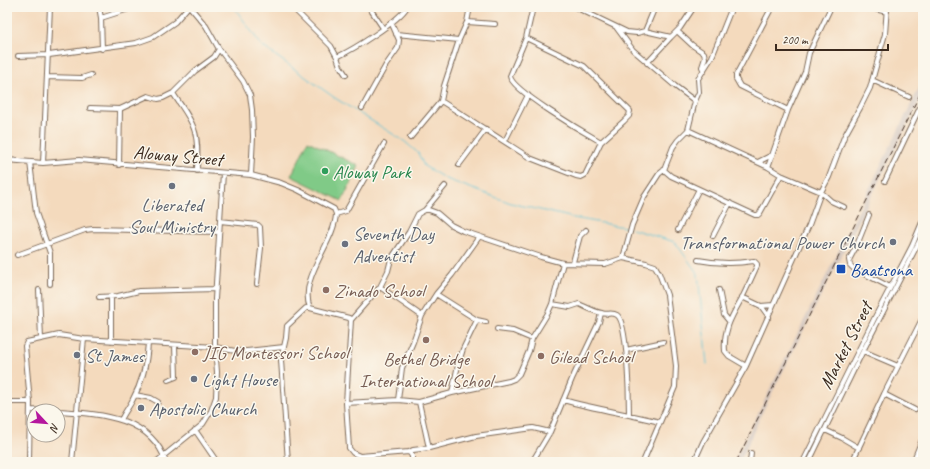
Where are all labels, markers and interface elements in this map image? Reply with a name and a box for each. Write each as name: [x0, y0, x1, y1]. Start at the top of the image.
scale bar: [776, 26, 888, 52]
text: 200 m: [782, 32, 809, 48]
street label: Aloway Street: [132, 140, 226, 172]
place label: Aloway Park: [333, 160, 412, 184]
marker: Aloway Park: [320, 166, 330, 176]
marker: Liberated Soul Ministry: [167, 181, 177, 191]
place label: Liberated Soul Ministry: [129, 193, 217, 239]
place label: Seventh Day Adventist: [353, 222, 436, 268]
place label: Transformational Power Church: [680, 231, 885, 255]
marker: Transformational Power Church: [888, 237, 898, 247]
marker: Seventh Day Adventist: [340, 239, 350, 249]
place label: Baatsona: [850, 258, 914, 282]
marker: Baatsona: [835, 263, 847, 275]
place label: Zinado School: [334, 279, 428, 303]
marker: Zinado School: [321, 285, 331, 295]
street label: Market Street: [814, 296, 879, 393]
marker: Bethel Bridge International School: [421, 335, 431, 345]
place label: JIG Montessori School: [202, 341, 352, 365]
place label: St James: [85, 344, 145, 368]
place label: Gilead School: [549, 345, 637, 369]
marker: JIG Montessori School: [190, 347, 200, 357]
place label: Bethel Bridge International School: [359, 347, 496, 393]
marker: St James: [72, 350, 82, 360]
marker: Gilead School: [536, 351, 546, 361]
place label: Light House: [202, 368, 279, 392]
marker: Light House: [189, 374, 199, 384]
place label: Apostolic Church: [149, 397, 257, 421]
north arrow: [26, 403, 66, 443]
marker: Apostolic Church: [136, 403, 146, 413]
text: N: [46, 421, 63, 435]

